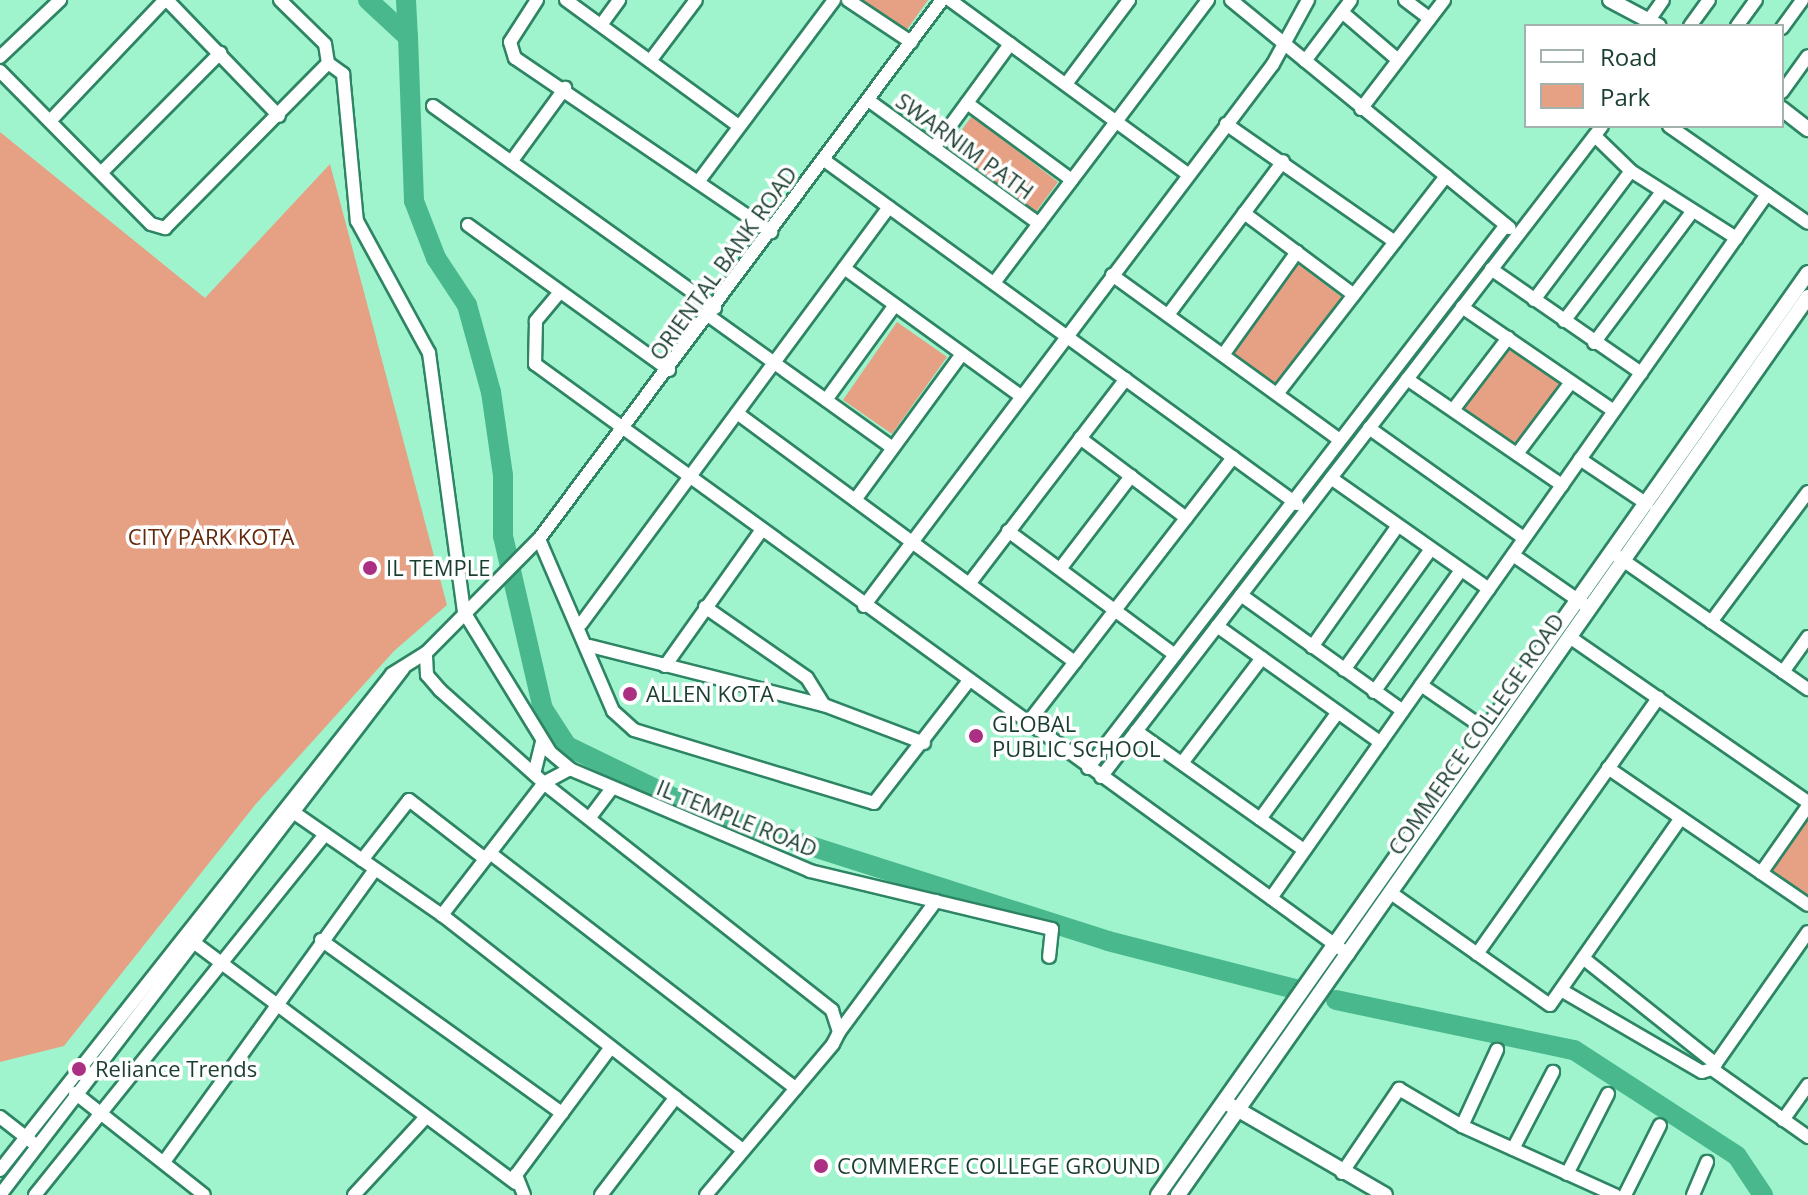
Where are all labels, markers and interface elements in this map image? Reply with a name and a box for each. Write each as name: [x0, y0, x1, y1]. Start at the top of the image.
legend: [1524, 24, 1784, 128]
text: Road: [1600, 40, 1657, 73]
text: Park: [1600, 80, 1650, 113]
street label: SWARNIM PATH: [891, 87, 1039, 205]
street label: ORIENTAL BANK ROAD: [644, 161, 802, 365]
park label: CITY PARK KOTA: [128, 524, 294, 550]
place label: IL TEMPLE: [386, 555, 490, 581]
marker: IL TEMPLE: [361, 559, 379, 577]
street label: COMMERCE COLLEGE ROAD: [1382, 608, 1570, 860]
place label: ALLEN KOTA: [646, 681, 774, 707]
marker: ALLEN KOTA: [621, 685, 639, 703]
place label: GLOBAL PUBLIC SCHOOL: [992, 710, 1161, 762]
marker: GLOBAL PUBLIC SCHOOL: [967, 727, 985, 745]
street label: IL TEMPLE ROAD: [653, 774, 821, 862]
place label: Reliance Trends: [95, 1056, 257, 1082]
marker: Reliance Trends: [70, 1060, 88, 1078]
place label: COMMERCE COLLEGE GROUND: [837, 1153, 1160, 1179]
marker: COMMERCE COLLEGE GROUND: [812, 1157, 830, 1175]

